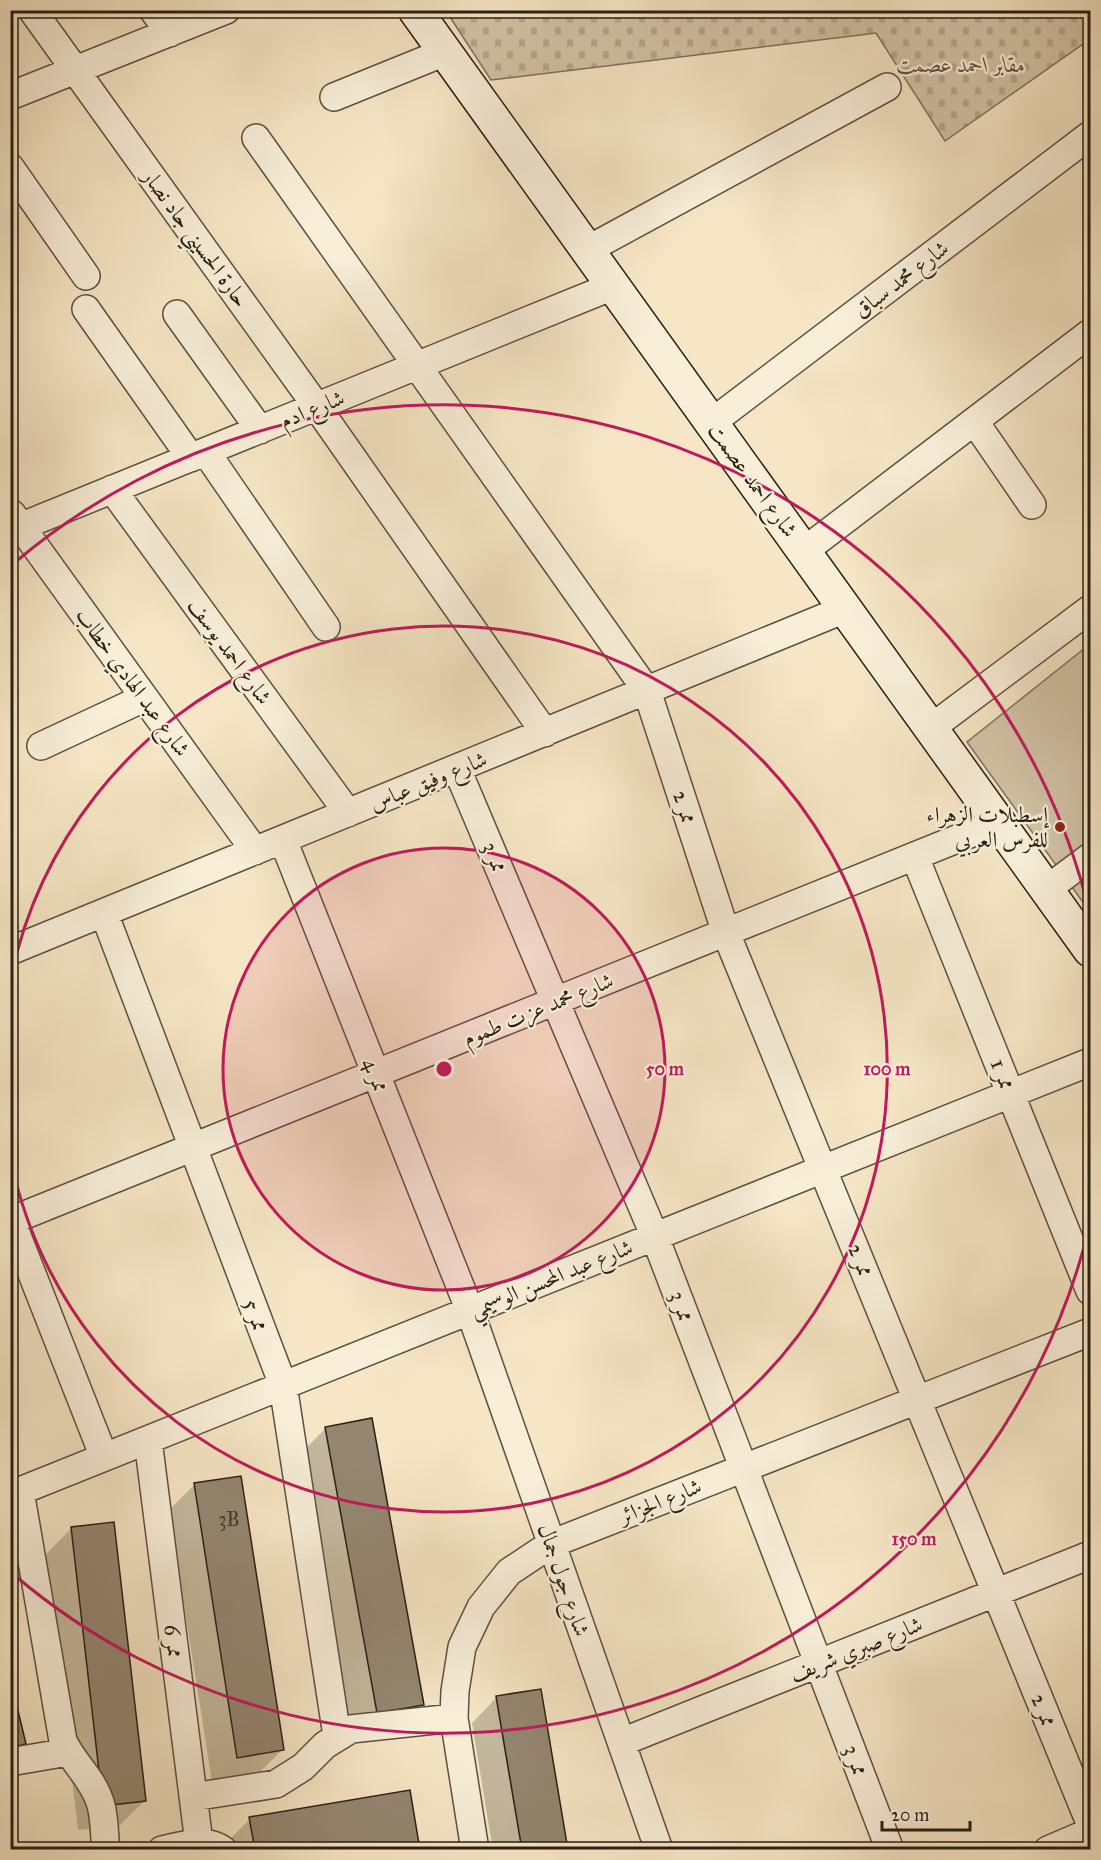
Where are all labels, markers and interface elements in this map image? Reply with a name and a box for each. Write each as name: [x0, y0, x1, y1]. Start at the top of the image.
park label: مقابر احمد عصمت: [896, 51, 1026, 78]
street label: حارة الحسيني جاد نصار: [130, 162, 255, 316]
street label: شارع محمد سباق: [848, 234, 957, 328]
street label: شارع ادم: [276, 384, 351, 440]
street label: شارع احمد عصمت: [698, 418, 804, 545]
street label: شارع احمد يوسف: [178, 592, 278, 713]
street label: شارع عبد الهادي خطاب: [66, 602, 196, 765]
street label: شارع وفيق عباس: [365, 745, 493, 821]
street label: ممر 2: [666, 787, 703, 827]
place label: إسطبلات الزهراء للفرس العربي: [926, 801, 1049, 858]
marker: إسطبلات الزهراء للفرس العربي: [1053, 820, 1067, 834]
street label: ممر 3: [476, 837, 513, 877]
street label: شارع محمد عزت طموم: [459, 966, 620, 1057]
street label: ممر 4: [356, 1054, 395, 1096]
street label: ممر 1: [984, 1055, 1021, 1094]
text: 50 m: [646, 1058, 685, 1080]
text: 100 m: [864, 1058, 911, 1080]
centre of rings: [434, 1059, 454, 1079]
street label: شارع عبد المحسن الوسيمي: [466, 1233, 639, 1330]
street label: ممر 2: [841, 1240, 880, 1281]
street label: ممر 3: [663, 1287, 700, 1326]
street label: ممر 5: [237, 1295, 274, 1335]
street label: شارع الجزائر: [613, 1472, 707, 1535]
house number: 3B: [218, 1507, 240, 1531]
street label: شارع جول جمال: [527, 1520, 596, 1641]
text: 150 m: [892, 1528, 937, 1550]
street label: شارع صبري شريف: [786, 1610, 928, 1692]
street label: ممر 6: [158, 1623, 189, 1659]
street label: ممر 2: [1024, 1690, 1063, 1731]
street label: ممر 3: [837, 1741, 874, 1780]
scale bar: [882, 1794, 970, 1832]
text: 20 m: [891, 1804, 929, 1826]

